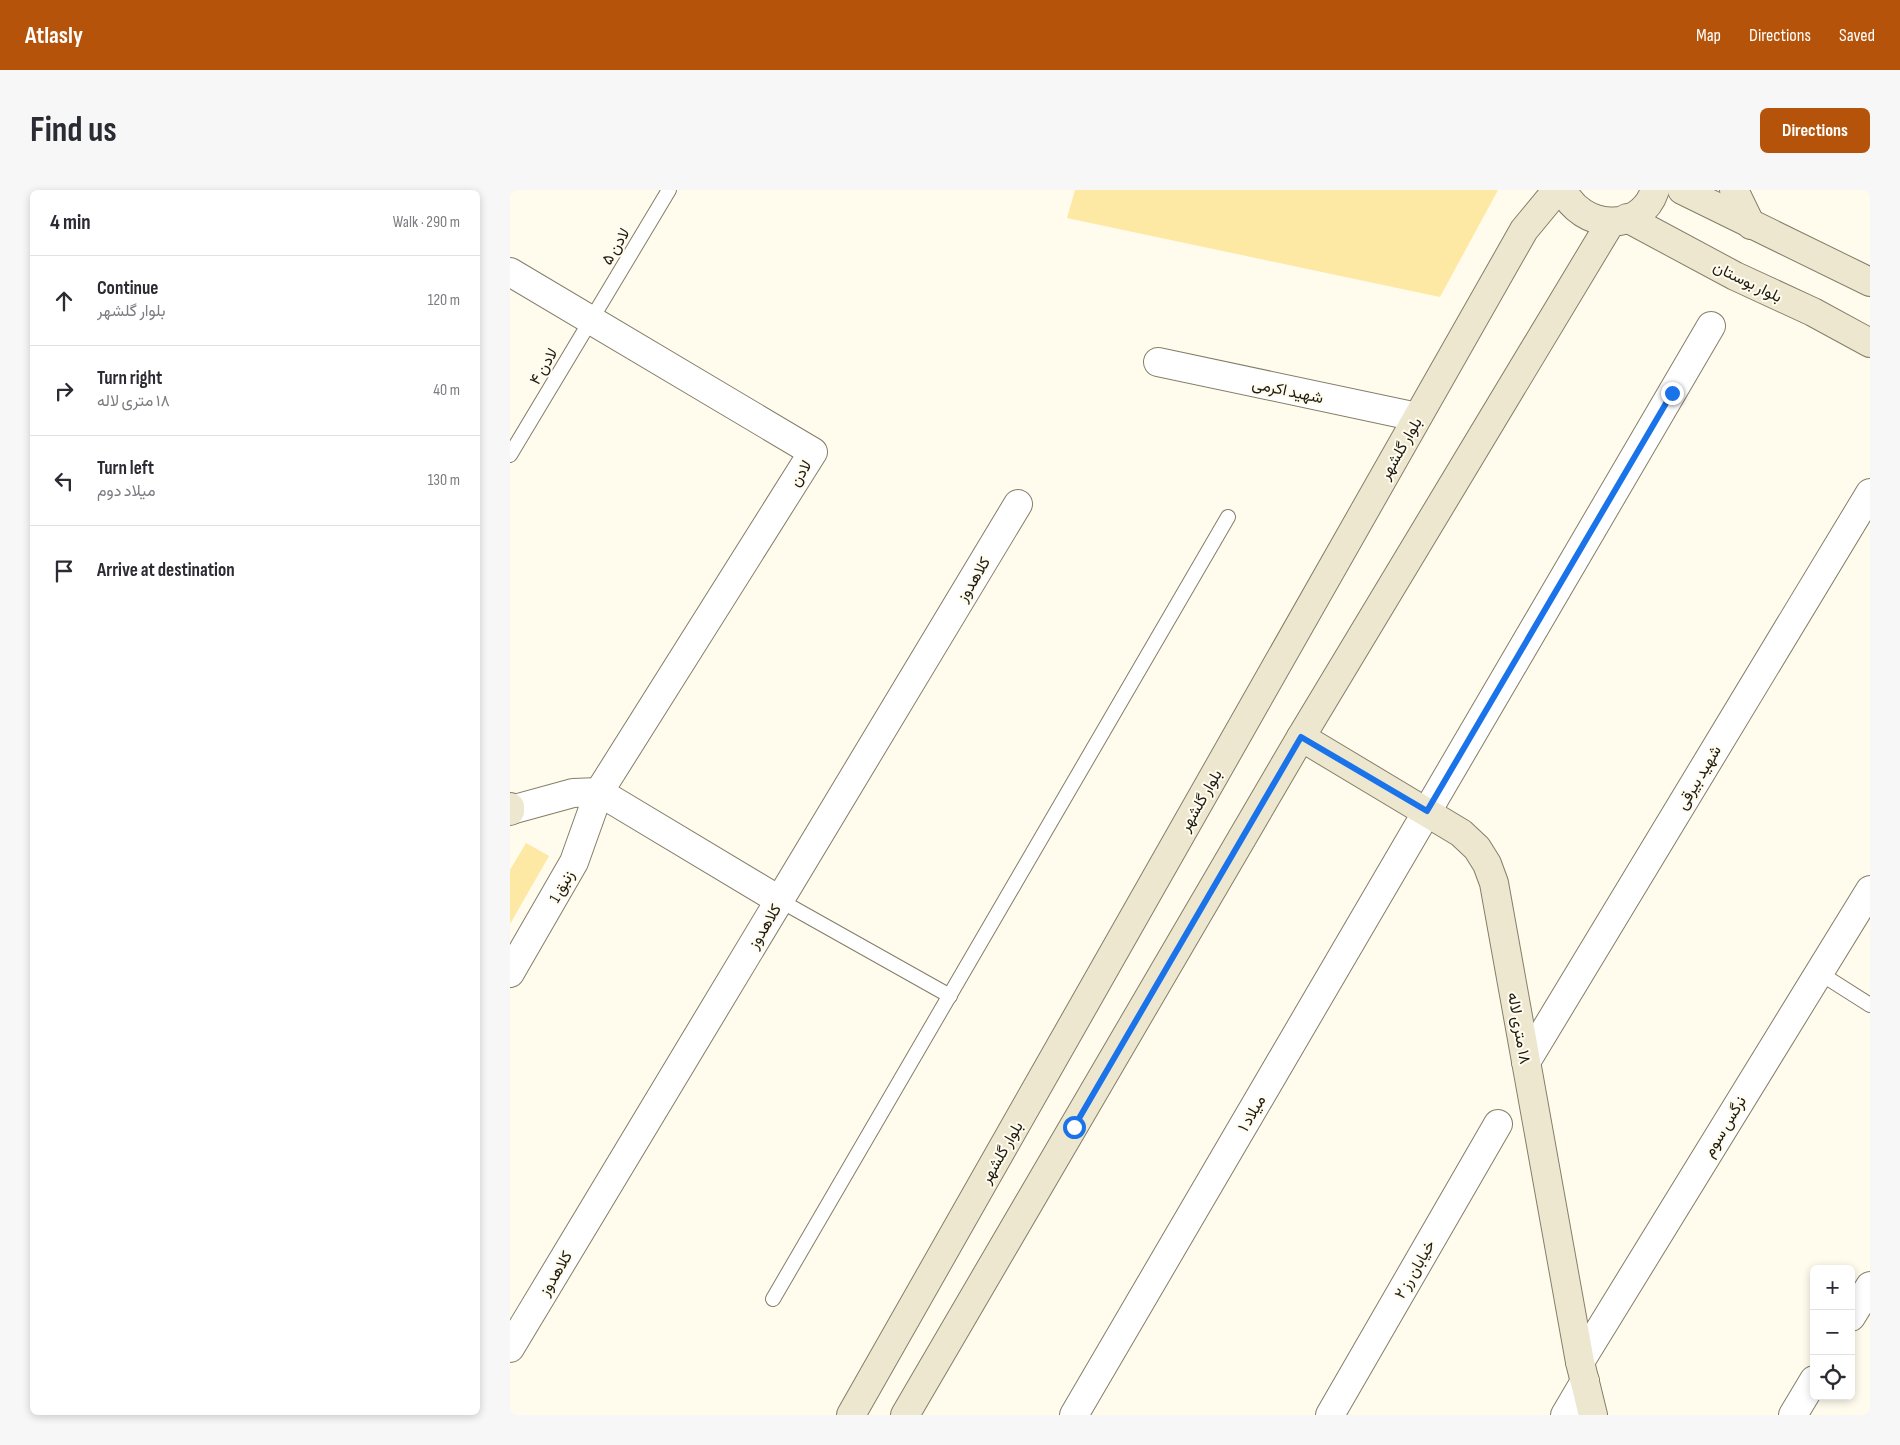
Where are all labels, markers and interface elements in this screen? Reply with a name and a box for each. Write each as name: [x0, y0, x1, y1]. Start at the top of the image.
text: Atlasly: [25, 21, 83, 50]
text: Map: [1696, 25, 1721, 46]
text: Directions: [1749, 25, 1811, 46]
text: Saved: [1839, 25, 1875, 46]
button: Directions: [1760, 108, 1870, 153]
text: Find us: [30, 109, 117, 152]
text: 4 min: [50, 210, 91, 235]
text: Walk · 290 m: [393, 213, 460, 232]
street label: لادن ۵: [598, 225, 635, 269]
street label: بلوار بوستان: [1710, 258, 1785, 307]
text: Continue: [97, 277, 158, 300]
icon: ahead: [50, 287, 78, 315]
text: 120 m: [428, 291, 460, 310]
text: بلوار گلشهر: [97, 302, 166, 321]
street label: لادن ۴: [526, 345, 563, 388]
text: Turn right: [97, 367, 162, 390]
street label: شهید اکرمی: [1250, 375, 1325, 408]
icon: right: [50, 377, 78, 405]
text: 40 m: [433, 381, 460, 400]
route end: [1661, 382, 1684, 405]
text: ١٨ متری لاله: [97, 392, 170, 411]
street label: بلوار گلشهر: [1375, 414, 1427, 484]
text: Turn left: [97, 457, 154, 480]
street label: لادن: [786, 457, 817, 491]
icon: left: [50, 467, 78, 495]
text: 130 m: [428, 471, 460, 490]
text: میلاد دوم: [97, 482, 155, 501]
street label: کلاهدوز: [953, 554, 995, 607]
icon: arrive: [50, 557, 78, 585]
text: Arrive at destination: [97, 559, 235, 582]
street label: شهید بیرقی: [1673, 742, 1726, 813]
street label: بلوار گلشهر: [1175, 766, 1227, 836]
street label: زنبق 1: [546, 867, 579, 906]
street label: کلاهدوز: [744, 901, 786, 954]
street label: ١٨ متری لاله: [1503, 991, 1534, 1066]
street label: میلاد ۱: [1234, 1092, 1270, 1135]
street label: نرگس سوم: [1700, 1093, 1751, 1161]
route start: [1063, 1116, 1086, 1139]
street label: بلوار گلشهر: [976, 1118, 1028, 1188]
street label: خیابان رز ۲: [1391, 1237, 1440, 1302]
street label: کلاهدوز: [535, 1248, 577, 1301]
map controls: [1810, 1265, 1855, 1400]
button: +: [1810, 1265, 1855, 1310]
button: −: [1810, 1310, 1855, 1355]
button: locate: [1810, 1355, 1855, 1400]

